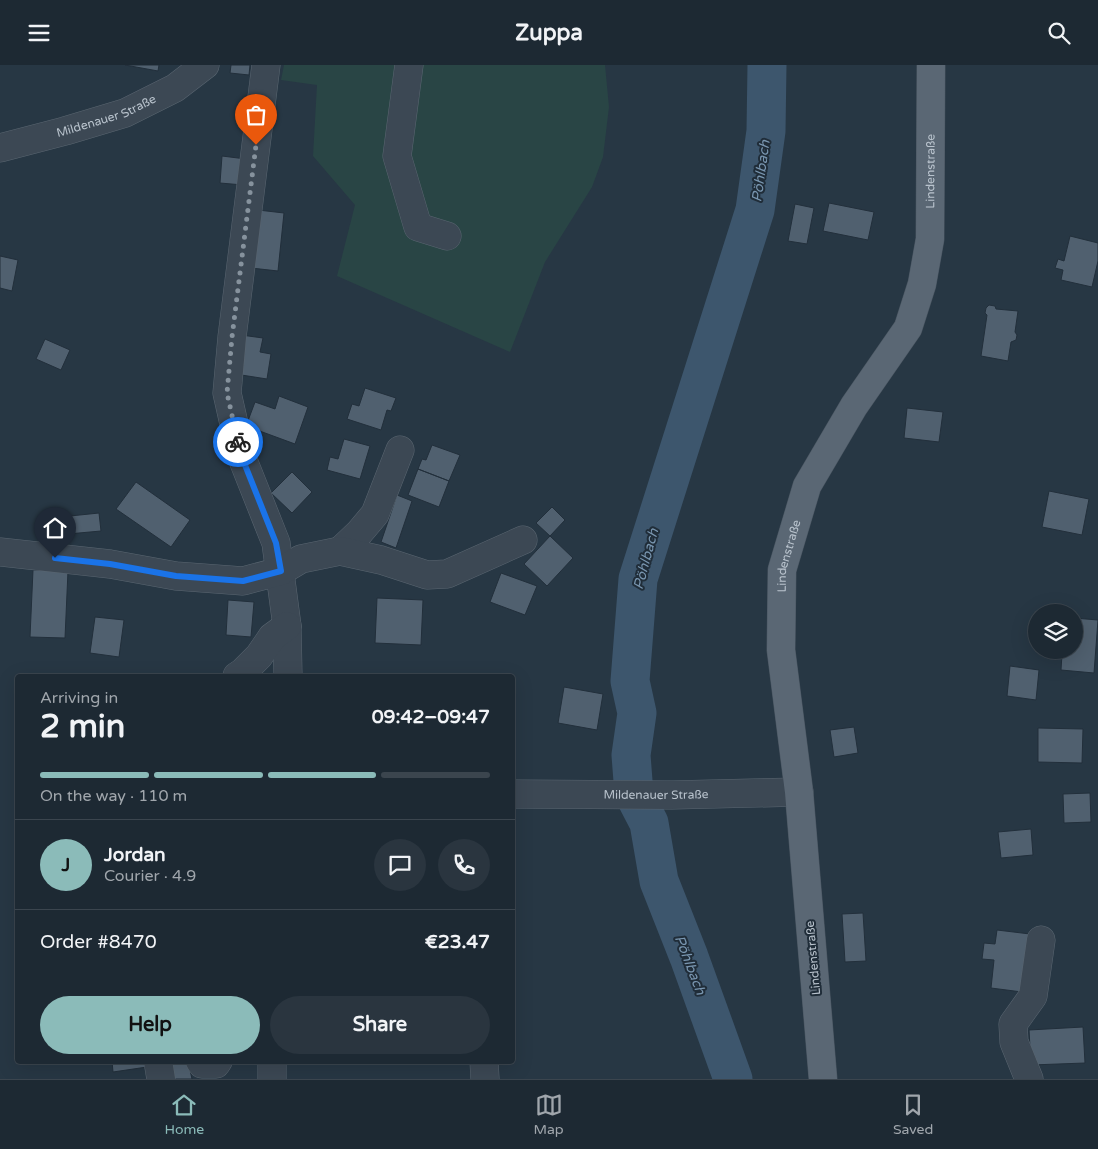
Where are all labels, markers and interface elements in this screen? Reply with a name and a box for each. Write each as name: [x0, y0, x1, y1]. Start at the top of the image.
icon: menu: [25, 19, 53, 47]
icon: search: [1045, 19, 1073, 47]
text: Zuppa: [515, 20, 583, 46]
street label: Mildenauer Straße: [55, 92, 158, 140]
pin: [235, 94, 277, 145]
icon: bag: [242, 101, 270, 129]
street label: Lindenstraße: [923, 134, 938, 209]
water label: Pöhlbach: [748, 138, 774, 203]
courier: [213, 417, 263, 467]
icon: bike: [224, 428, 252, 456]
pin: [34, 507, 76, 558]
icon: home: [41, 514, 69, 542]
street label: Lindenstraße: [775, 518, 804, 593]
water label: Pöhlbach: [630, 526, 662, 591]
map controls: [1028, 604, 1083, 659]
button: layers: [1028, 604, 1083, 659]
text: Arriving in: [40, 688, 118, 708]
text: 09:42–09:47: [372, 706, 490, 728]
text: 2 min: [40, 708, 125, 746]
text: On the way · 110 m: [40, 786, 187, 806]
street label: Mildenauer Straße: [604, 787, 709, 802]
button: chat: [374, 839, 426, 891]
button: phone: [438, 839, 490, 891]
text: Jordan: [104, 844, 166, 866]
text: J: [62, 854, 70, 876]
text: Courier · 4.9: [104, 866, 196, 886]
street label: Lindenstraße: [803, 920, 823, 996]
text: Order #8470: [40, 931, 157, 953]
text: €23.47: [425, 931, 490, 953]
water label: Pöhlbach: [671, 933, 709, 998]
button: Help: [40, 996, 260, 1054]
button: Share: [270, 996, 490, 1054]
tab: Home: [165, 1091, 204, 1138]
tab: Map: [533, 1091, 564, 1138]
tab: Saved: [893, 1091, 933, 1138]

